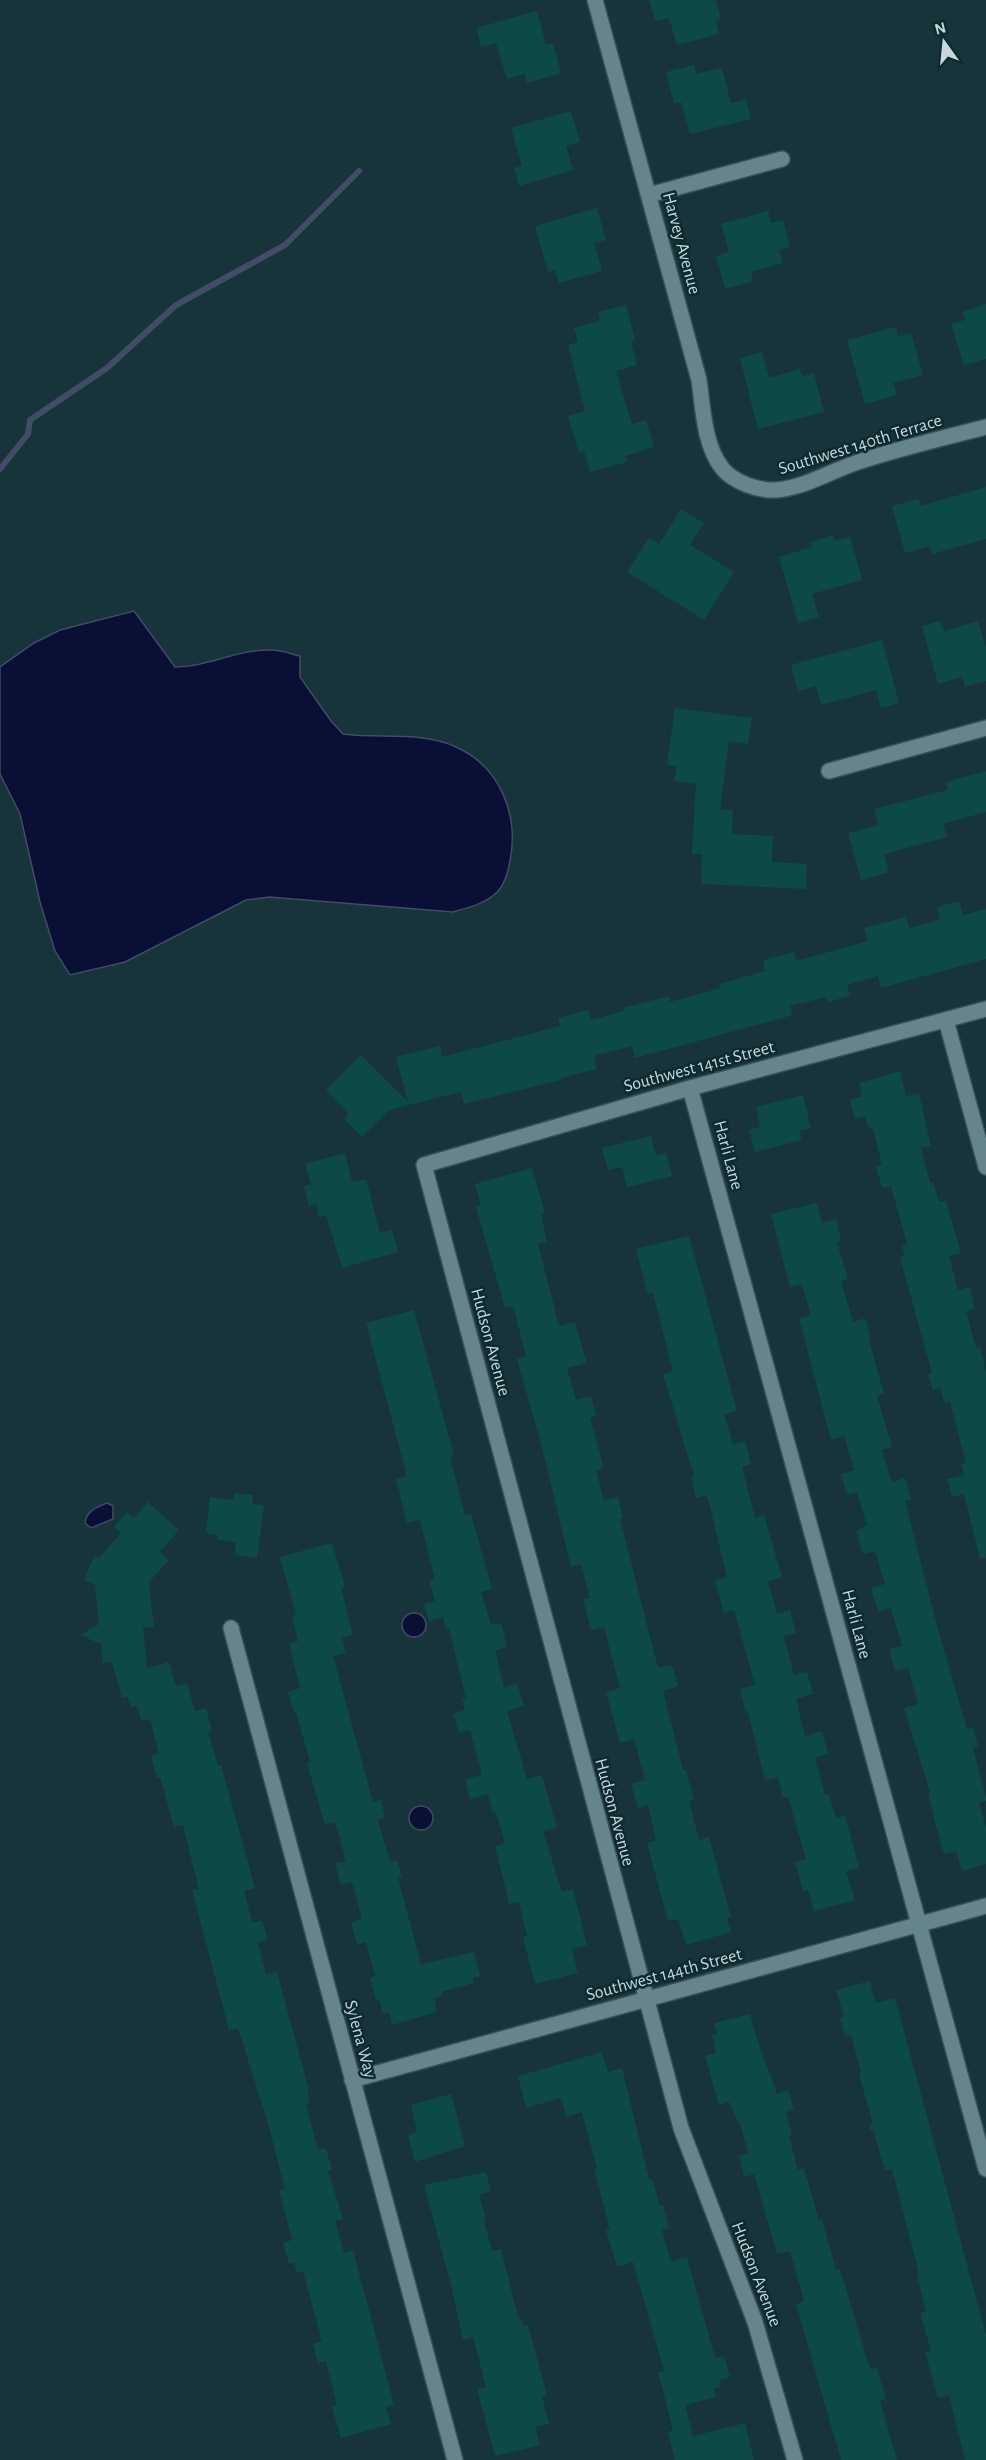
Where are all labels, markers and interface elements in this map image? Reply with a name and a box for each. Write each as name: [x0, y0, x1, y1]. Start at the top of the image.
north arrow: [914, 12, 974, 72]
text: N: [933, 19, 948, 38]
street label: Harvey Avenue: [659, 190, 703, 296]
street label: Southwest 140th Terrace: [776, 412, 944, 478]
street label: Southwest 141st Street: [622, 1038, 777, 1096]
street label: Harli Lane: [710, 1119, 746, 1192]
street label: Hudson Avenue: [467, 1286, 513, 1398]
street label: Harli Lane: [838, 1588, 874, 1661]
street label: Hudson Avenue: [591, 1756, 637, 1868]
street label: Southwest 144th Street: [584, 1945, 744, 2004]
street label: Sylena Way: [341, 1998, 379, 2081]
street label: Hudson Avenue: [728, 2219, 784, 2329]

